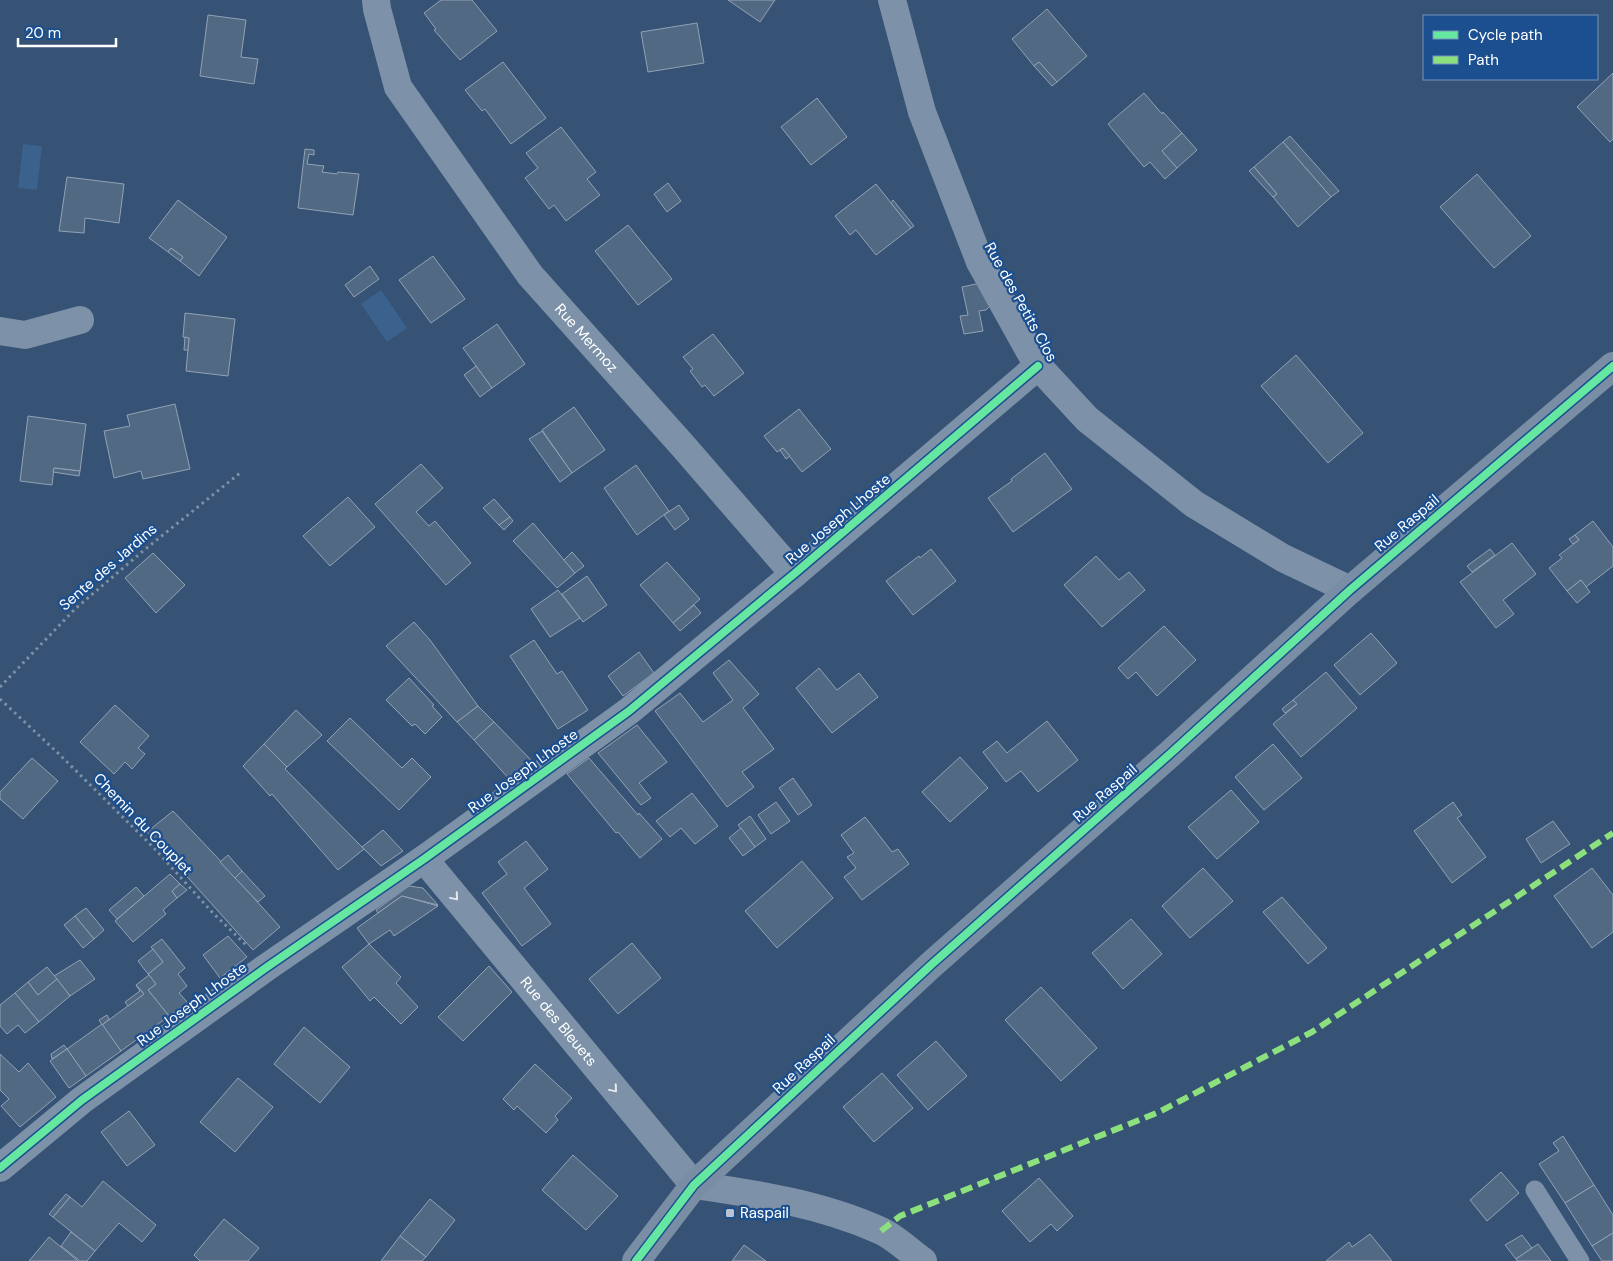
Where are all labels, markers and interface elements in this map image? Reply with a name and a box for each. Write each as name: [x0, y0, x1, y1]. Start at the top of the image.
scale bar: [18, 15, 115, 47]
legend: [1423, 15, 1598, 80]
text: 20 m: [25, 23, 61, 43]
text: Cycle path: [1468, 25, 1543, 45]
text: Path: [1468, 50, 1499, 70]
street label: Rue des Petits Clos: [980, 239, 1062, 365]
street label: Rue Mermoz: [550, 299, 623, 377]
street label: Rue Joseph Lhoste: [781, 469, 895, 569]
street label: Rue Raspail: [1370, 490, 1444, 556]
street label: Sente des Jardins: [55, 519, 161, 615]
street label: Rue Joseph Lhoste: [464, 724, 582, 818]
street label: Rue Raspail: [1069, 760, 1141, 826]
street label: Chemin du Couplet: [89, 769, 197, 879]
one-way arrow: [449, 891, 457, 900]
street label: Rue Joseph Lhoste: [133, 957, 251, 1051]
street label: Rue des Bleuets: [516, 972, 602, 1071]
street label: Rue Raspail: [768, 1030, 840, 1098]
one-way arrow: [609, 1084, 618, 1093]
place label: Raspail: [740, 1203, 789, 1223]
marker: Raspail: [724, 1207, 736, 1219]

